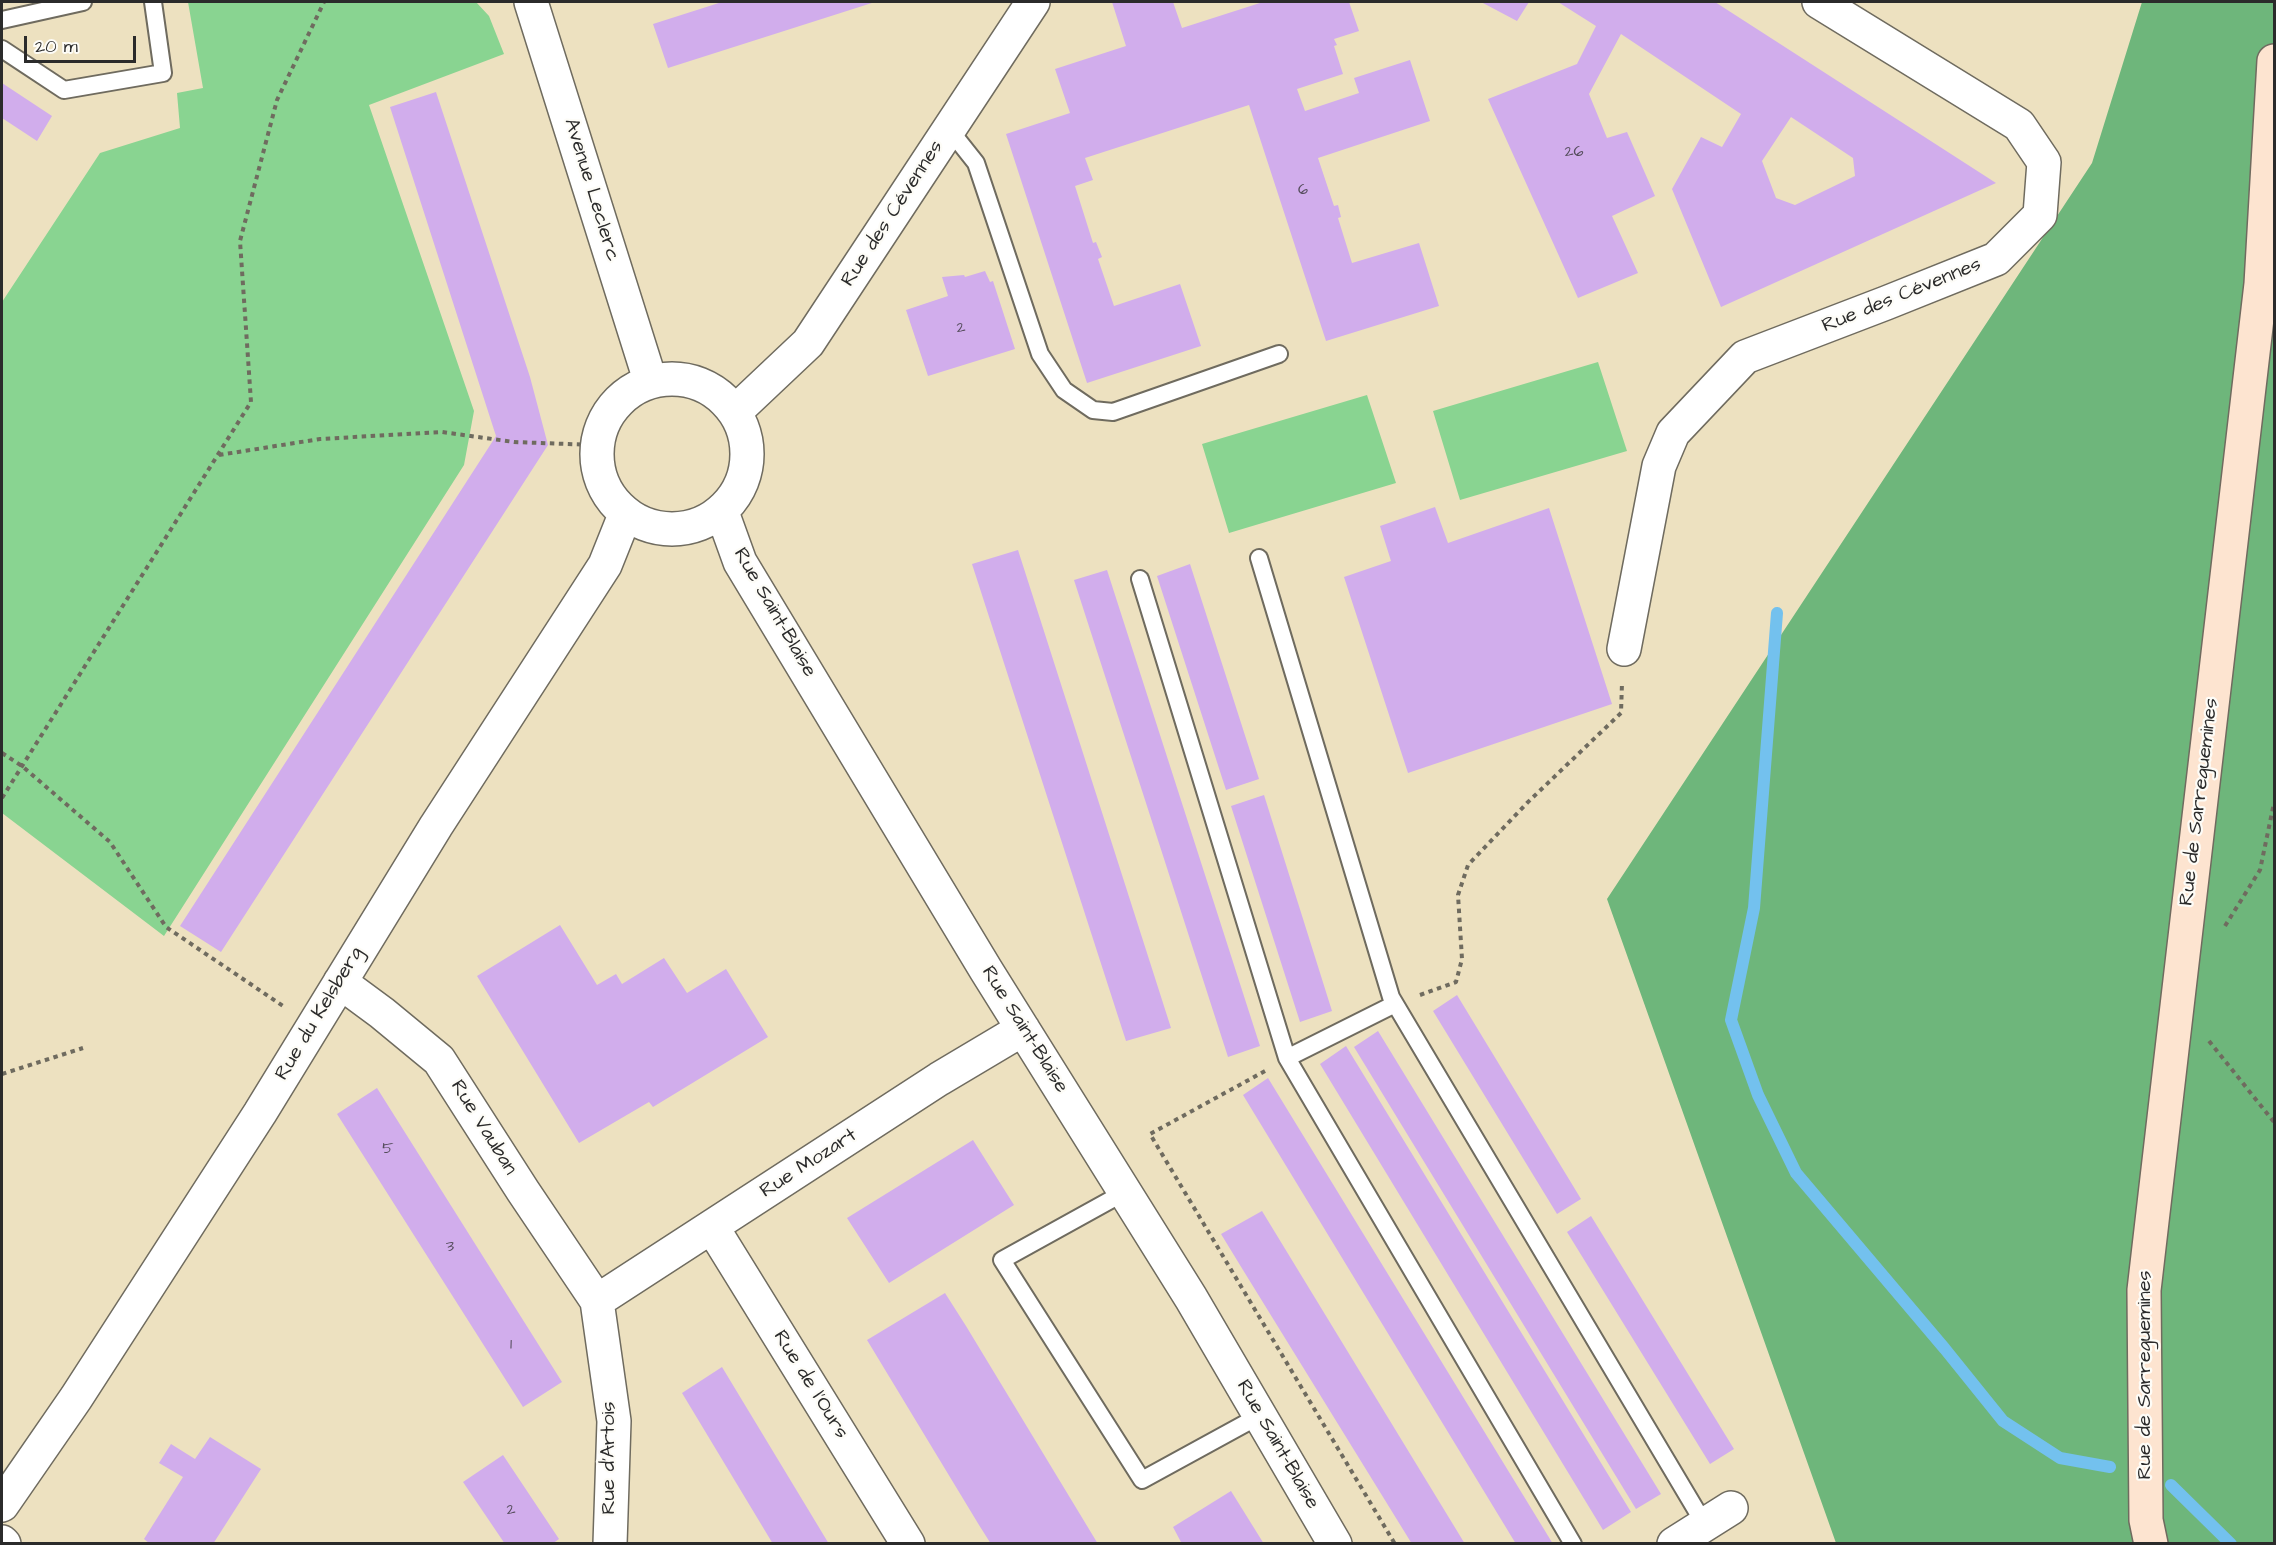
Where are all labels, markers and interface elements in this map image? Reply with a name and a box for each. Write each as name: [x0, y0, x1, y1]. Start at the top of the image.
scale bar: [27, 24, 140, 62]
text: 20 m: [35, 34, 78, 59]
street label: Avenue Leclerc: [558, 116, 624, 264]
street label: Rue des Cévennes: [837, 136, 949, 292]
house number: 26: [1564, 143, 1584, 163]
house number: 6: [1298, 181, 1308, 201]
street label: Rue des Cévennes: [1819, 253, 1985, 339]
house number: 2: [956, 319, 966, 339]
street label: Rue Saint-Blaise: [727, 544, 821, 682]
street label: Rue de Sarreguemines: [2175, 697, 2225, 907]
street label: Rue du Kelsberg: [271, 943, 369, 1085]
street label: Rue Saint-Blaise: [975, 962, 1073, 1098]
street label: Rue Vauban: [444, 1076, 522, 1180]
street label: Rue Mozart: [756, 1124, 862, 1204]
house number: 5: [382, 1140, 394, 1160]
house number: 3: [446, 1238, 454, 1258]
street label: Rue de Sarreguemines: [2134, 1271, 2158, 1479]
street label: Rue de l'Ours: [767, 1326, 853, 1444]
house number: 1: [510, 1336, 512, 1356]
street label: Rue Saint-Blaise: [1230, 1376, 1324, 1514]
street label: Rue d'Artois: [598, 1402, 622, 1514]
house number: 2: [506, 1501, 516, 1521]

